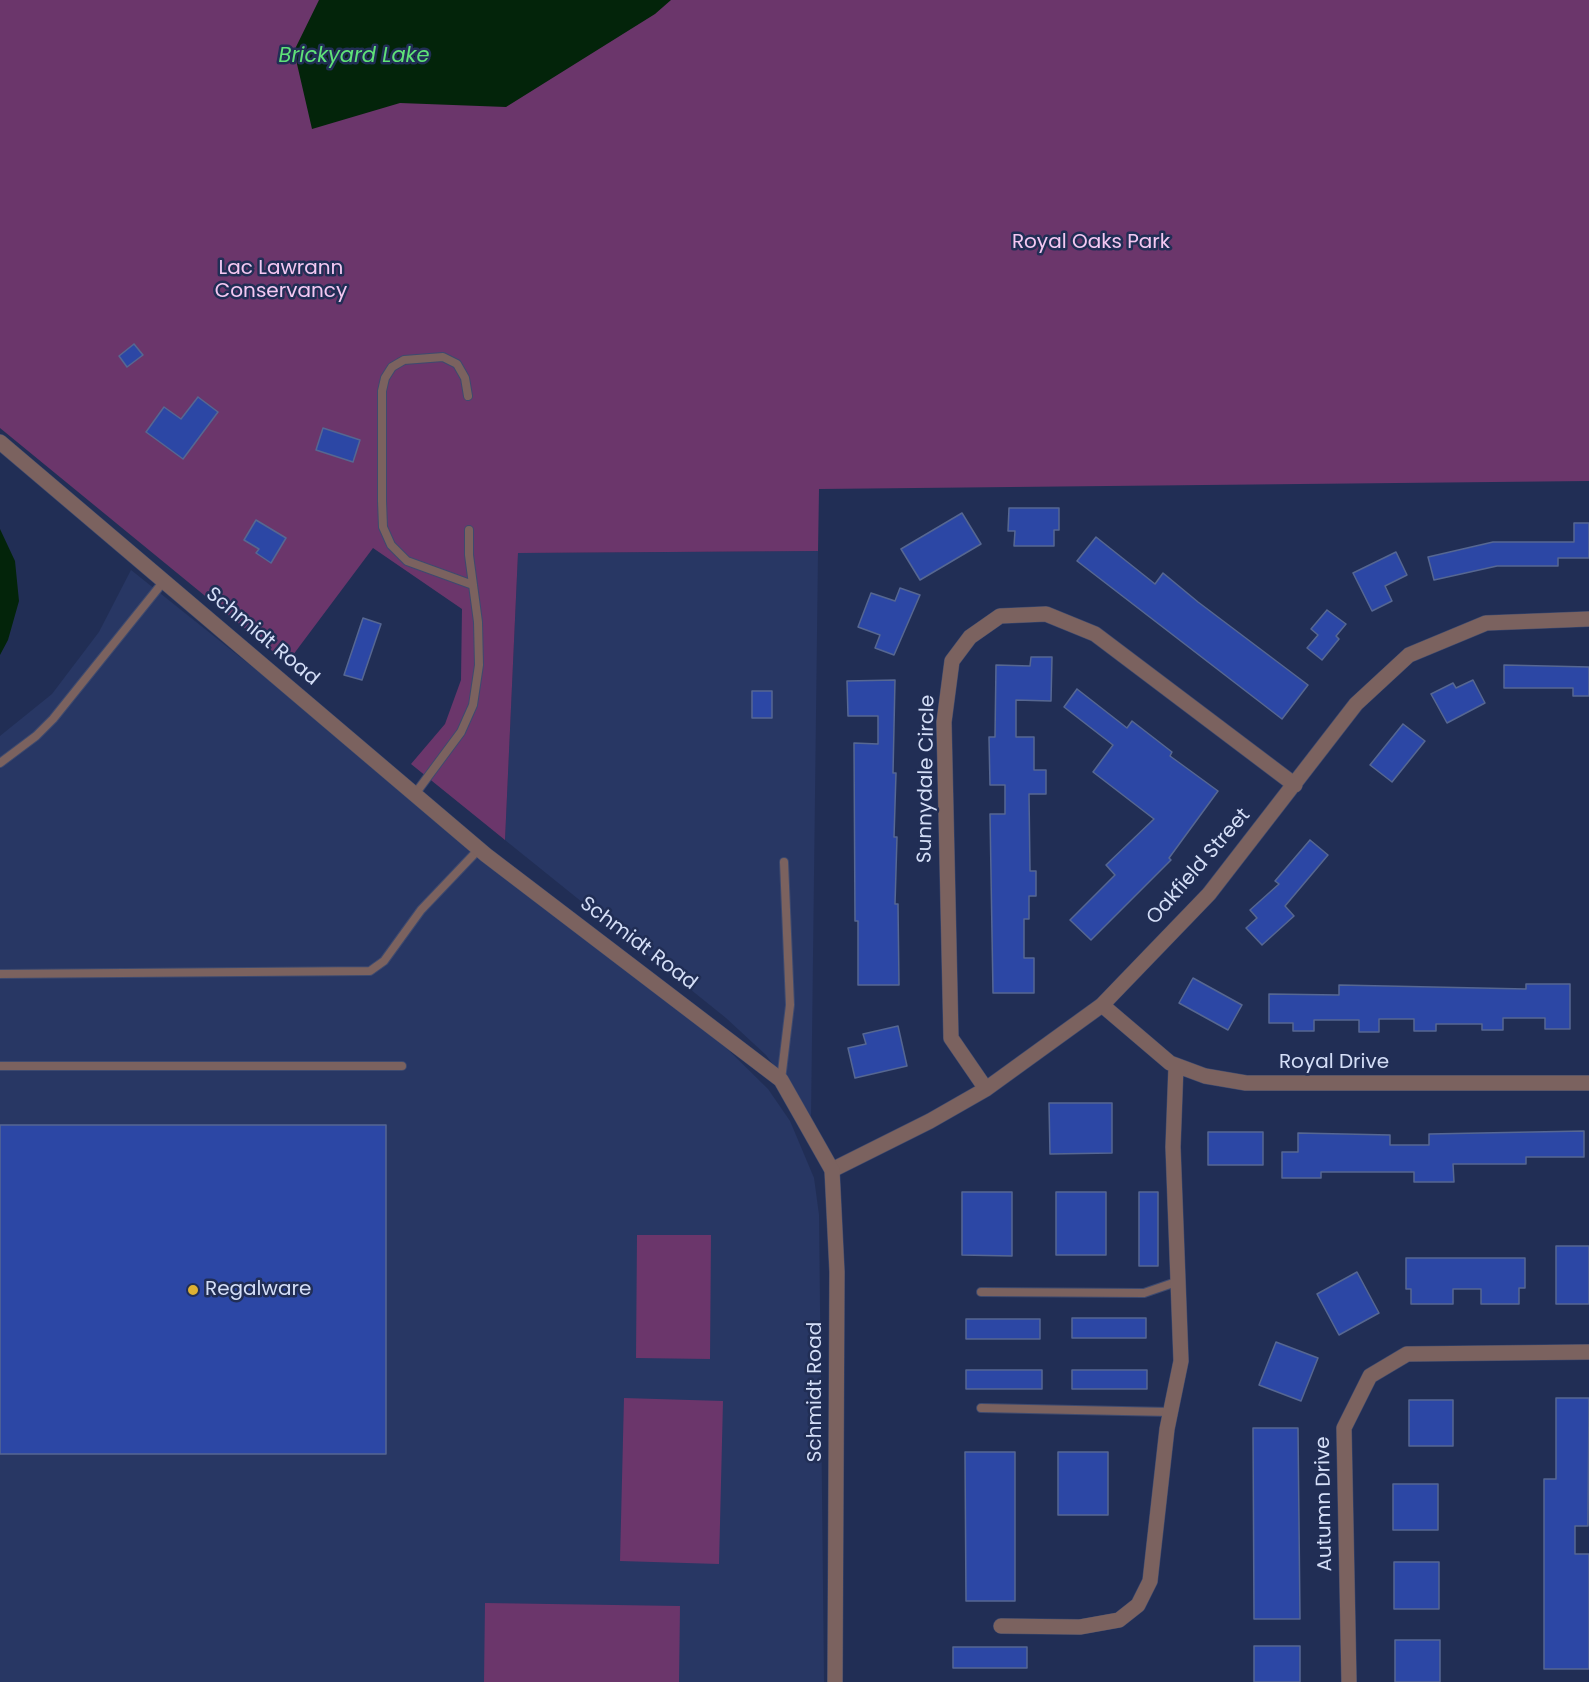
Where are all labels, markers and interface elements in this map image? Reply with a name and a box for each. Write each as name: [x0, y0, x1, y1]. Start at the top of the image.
water label: Brickyard Lake: [279, 44, 429, 70]
park label: Royal Oaks Park: [1012, 231, 1170, 255]
park label: Lac Lawrann Conservancy: [215, 257, 347, 304]
street label: Schmidt Road: [201, 583, 323, 691]
street label: Sunnydale Circle: [914, 695, 940, 863]
street label: Oakfield Street: [1142, 804, 1256, 930]
street label: Schmidt Road: [575, 892, 701, 996]
street label: Royal Drive: [1279, 1051, 1389, 1075]
place label: Regalware: [205, 1278, 311, 1302]
marker: Regalware: [186, 1283, 200, 1297]
street label: Schmidt Road: [804, 1322, 828, 1462]
street label: Autumn Drive: [1312, 1436, 1338, 1572]

